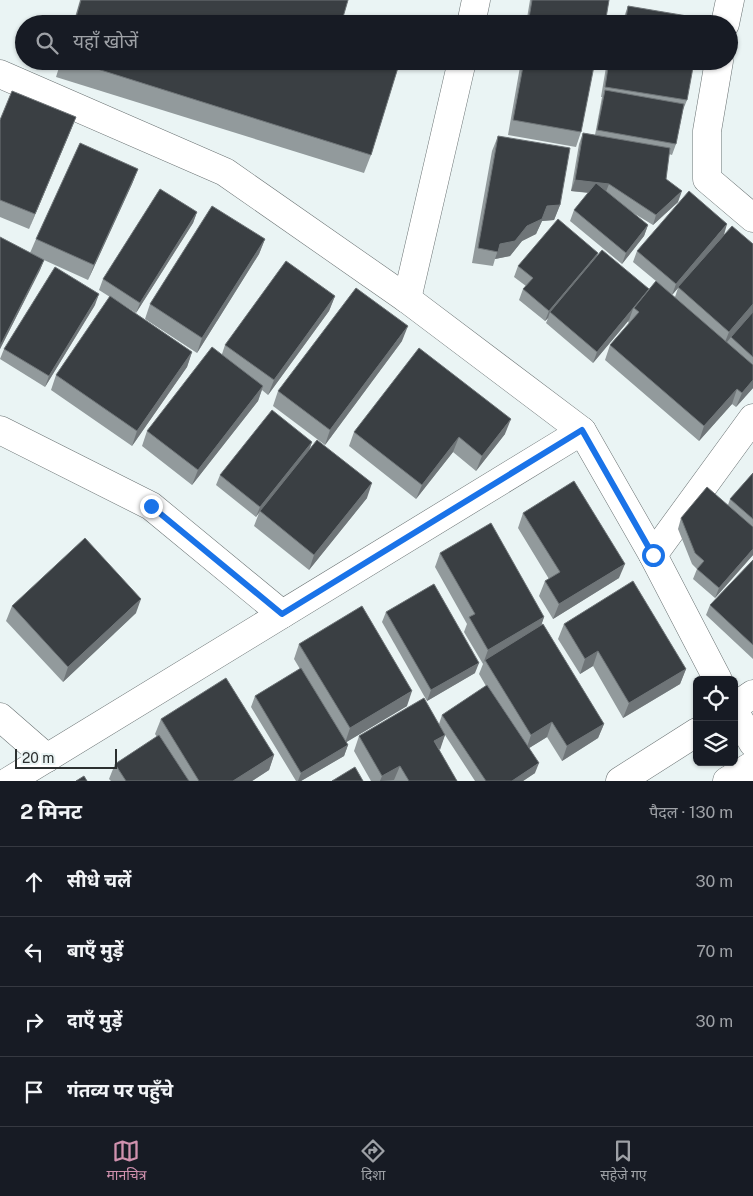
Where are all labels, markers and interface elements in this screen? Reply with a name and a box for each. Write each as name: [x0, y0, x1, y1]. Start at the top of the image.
search box: [15, 15, 738, 70]
icon: search: [33, 29, 61, 57]
text: यहाँ खोजें: [73, 30, 138, 52]
route end: [140, 495, 163, 518]
route start: [642, 544, 665, 567]
map controls: [693, 676, 738, 766]
button: locate: [693, 676, 738, 721]
button: layers: [693, 721, 738, 766]
scale bar: [15, 746, 118, 769]
text: 20 m: [22, 750, 54, 766]
text: 2 मिनट: [20, 799, 82, 824]
text: पैदल · 130 m: [649, 803, 733, 822]
icon: ahead: [20, 868, 48, 896]
text: सीधे चलें: [67, 869, 131, 891]
text: 30 m: [696, 872, 733, 891]
icon: left: [20, 938, 48, 966]
text: बाएँ मुड़ें: [67, 939, 123, 961]
text: 70 m: [696, 942, 733, 961]
icon: right: [20, 1008, 48, 1036]
text: दाएँ मुड़ें: [67, 1009, 122, 1031]
text: 30 m: [696, 1012, 733, 1031]
icon: arrive: [20, 1078, 48, 1106]
text: गंतव्य पर पहुँचे: [67, 1079, 173, 1101]
tab: मानचित्र: [106, 1137, 146, 1186]
tab: दिशा: [359, 1137, 387, 1186]
tab: सहेजे गए: [600, 1137, 647, 1186]

